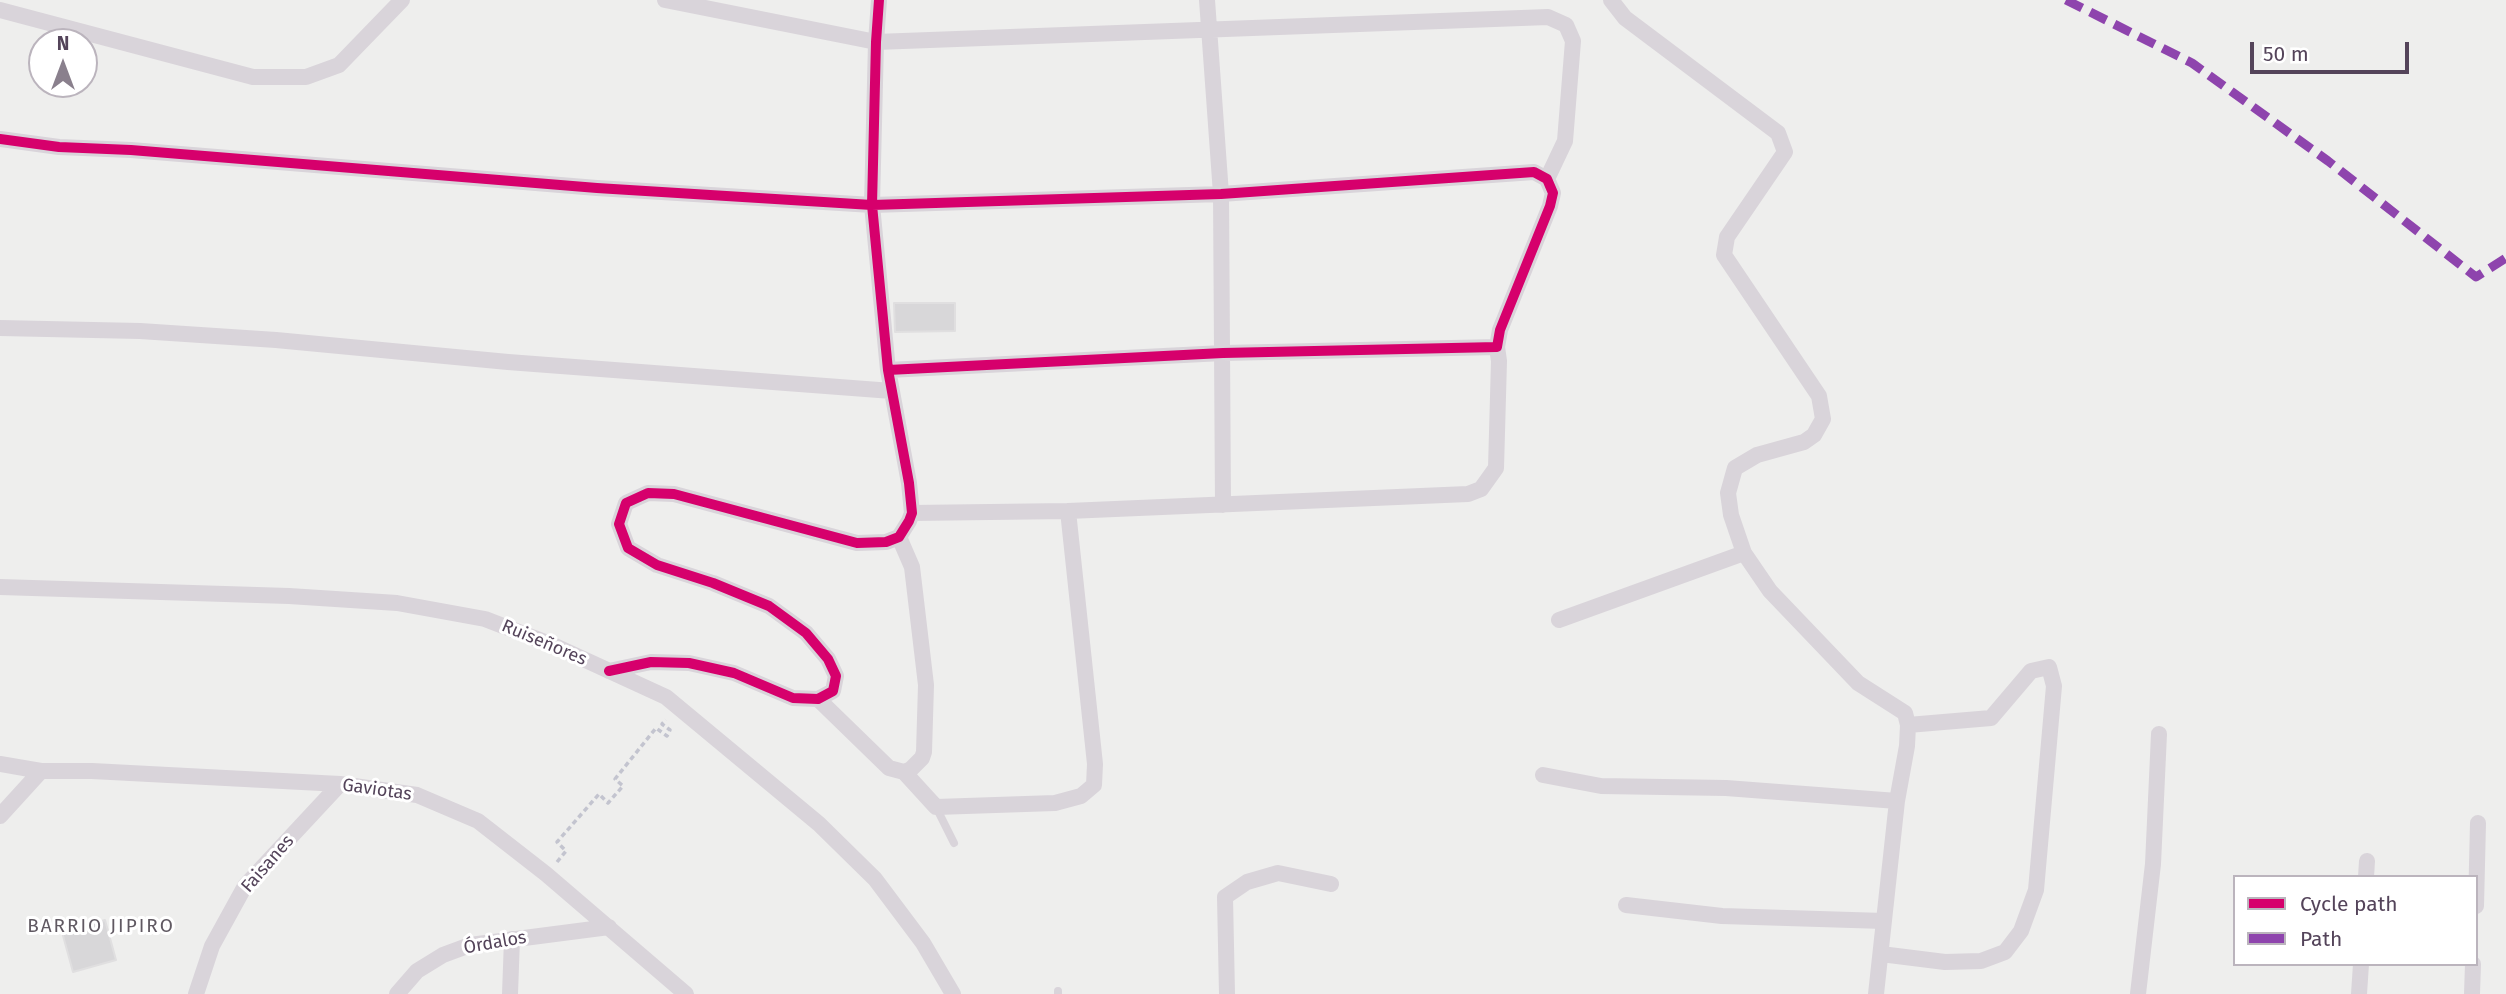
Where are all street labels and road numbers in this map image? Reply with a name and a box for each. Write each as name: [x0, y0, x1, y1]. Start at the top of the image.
street label: Ruiseñores: [498, 615, 590, 671]
street label: Gaviotas: [341, 774, 413, 806]
street label: Faisanes: [237, 831, 299, 897]
street label: Órdalos: [462, 927, 528, 959]

